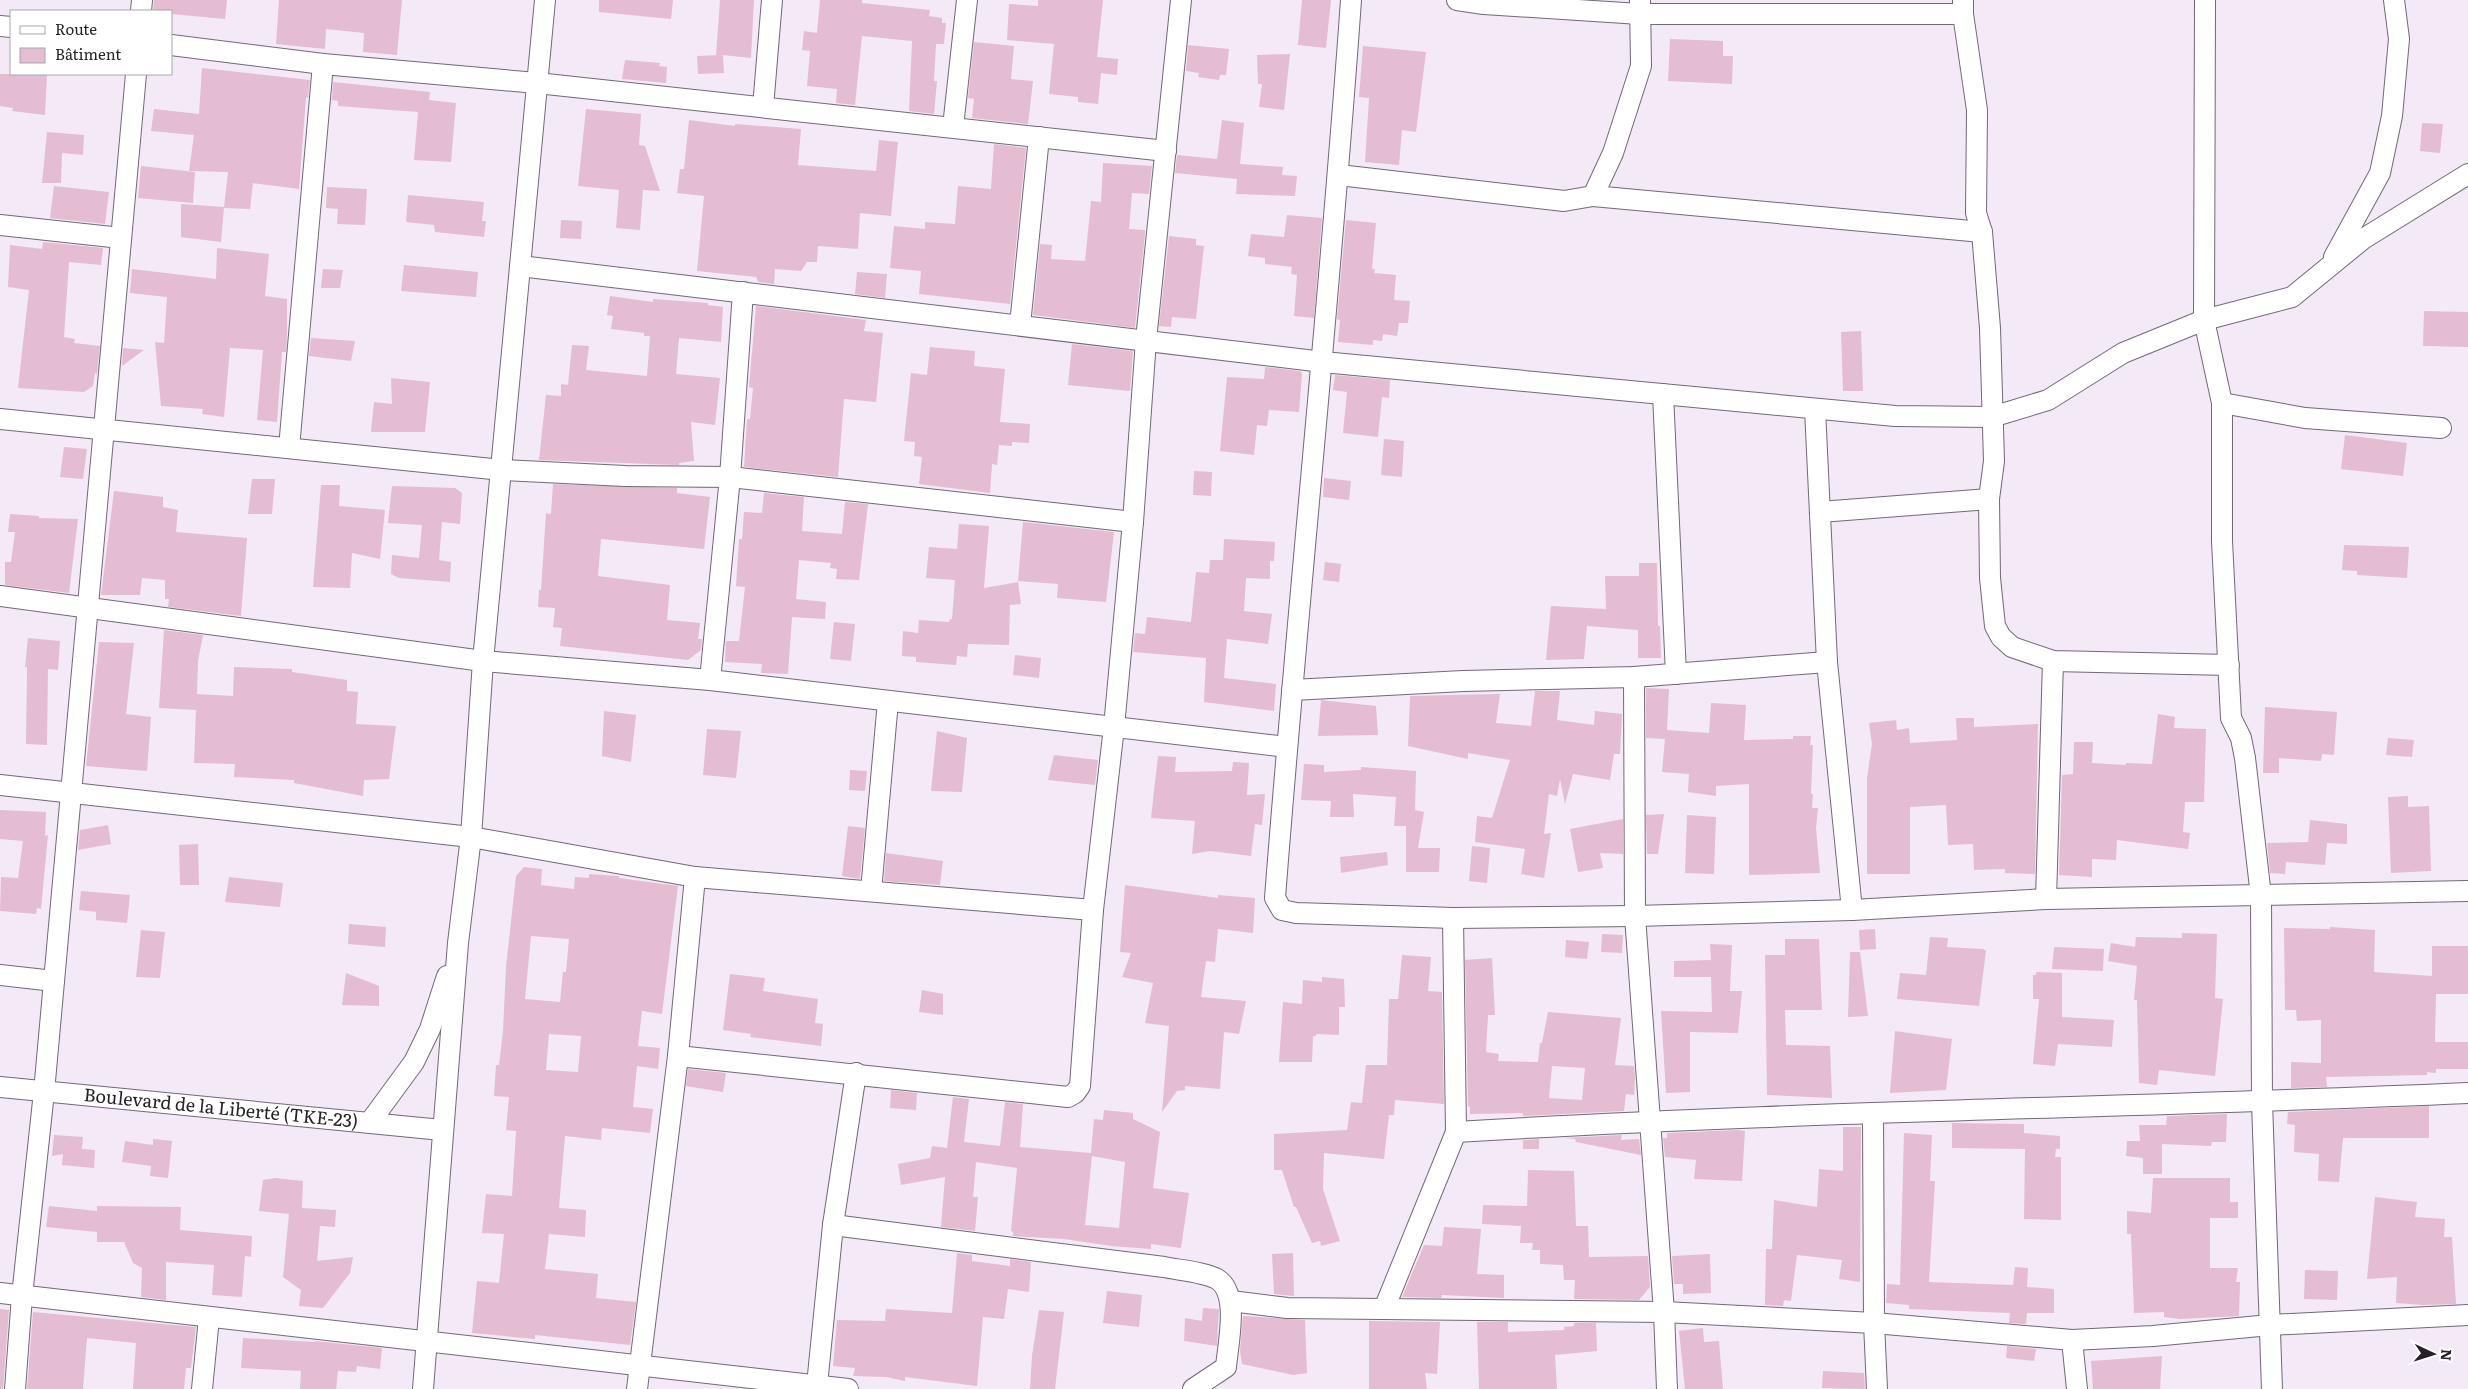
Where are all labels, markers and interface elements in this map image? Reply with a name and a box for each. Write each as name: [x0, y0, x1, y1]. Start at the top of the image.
legend: [10, 10, 172, 75]
text: Route: [55, 17, 97, 40]
text: Bâtiment: [55, 42, 121, 65]
street label: Boulevard de la Liberté (TKE-23): [83, 1080, 360, 1134]
north arrow: [2408, 1329, 2458, 1379]
text: N: [2437, 1348, 2457, 1362]

